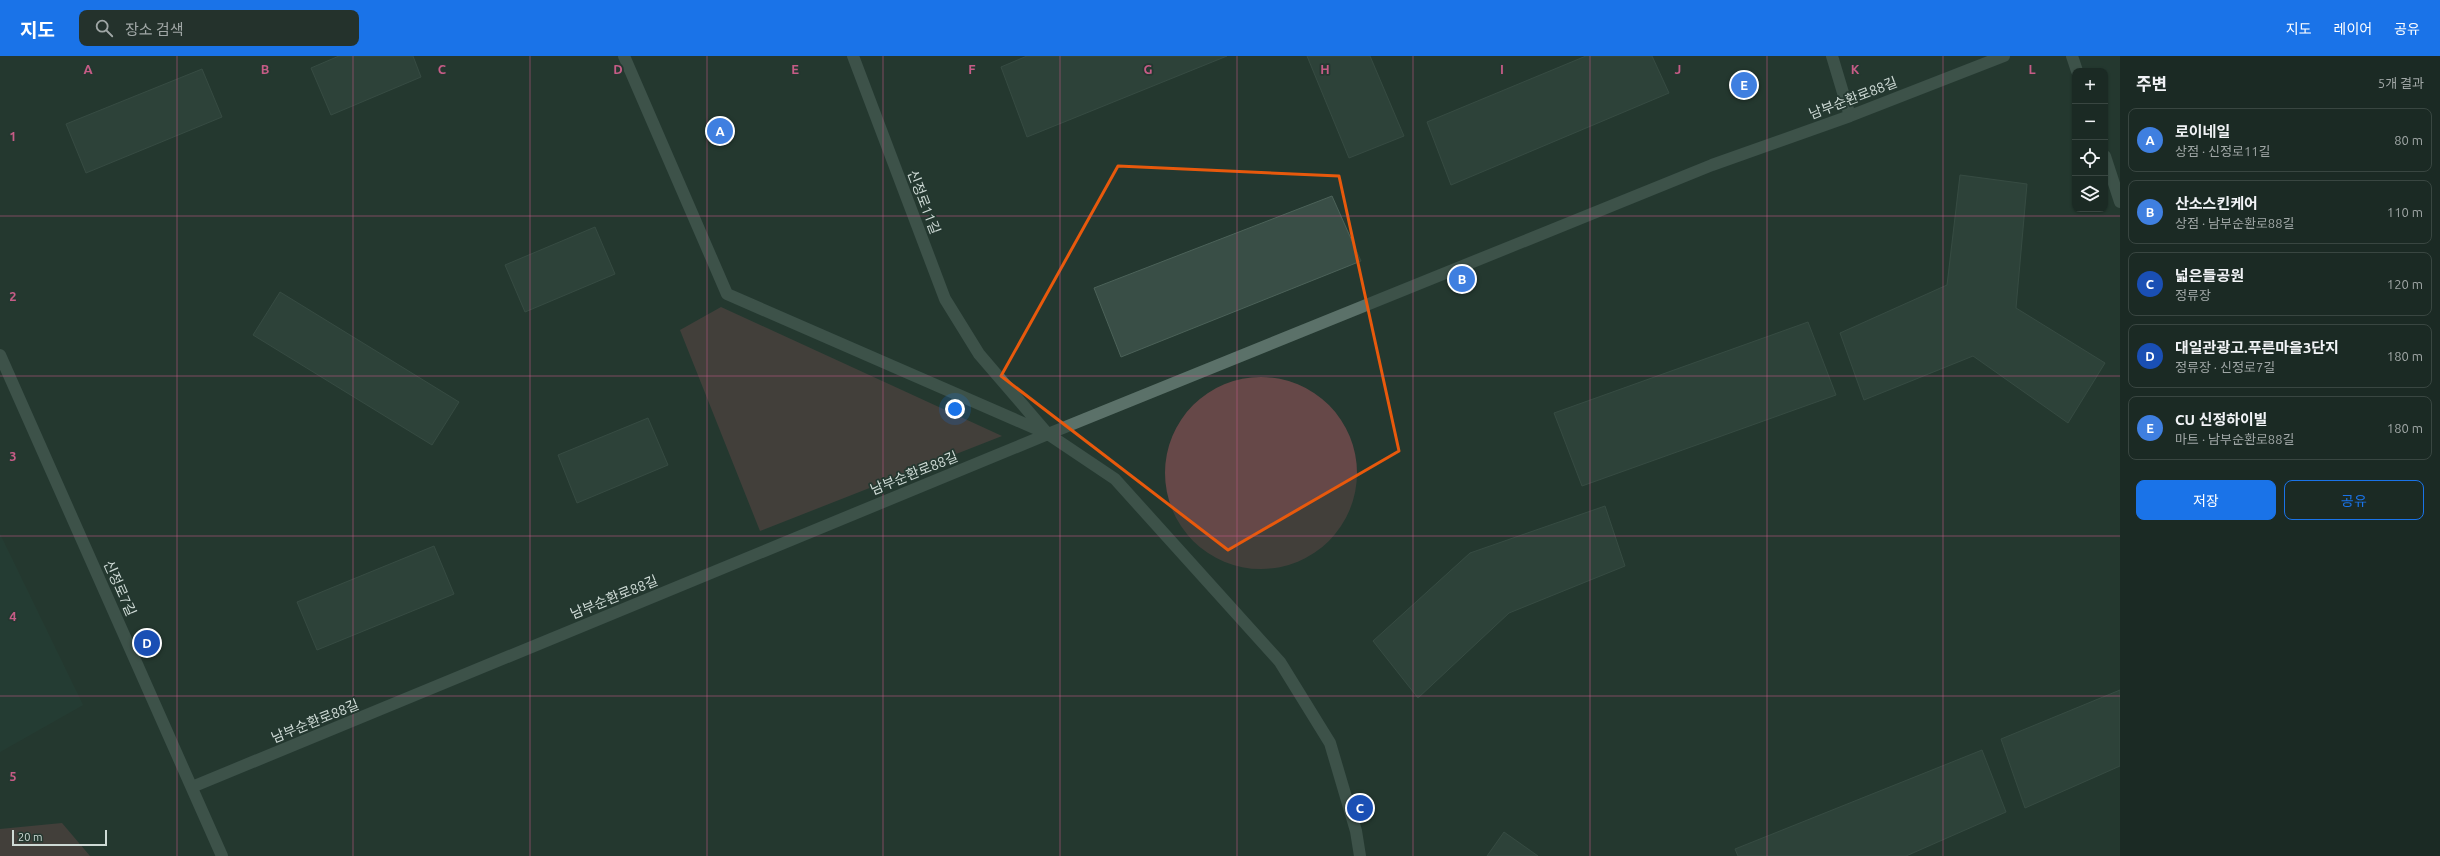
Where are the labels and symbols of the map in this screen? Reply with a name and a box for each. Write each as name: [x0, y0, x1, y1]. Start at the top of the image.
text: A: [83, 62, 93, 76]
text: B: [261, 62, 270, 76]
text: C: [438, 62, 447, 76]
text: D: [613, 62, 623, 76]
text: E: [791, 62, 799, 76]
text: F: [968, 62, 976, 76]
text: G: [1144, 62, 1153, 76]
text: H: [1320, 62, 1330, 76]
text: I: [1500, 62, 1504, 76]
text: J: [1675, 62, 1681, 76]
text: K: [1851, 62, 1860, 76]
text: L: [2028, 62, 2036, 76]
pin: E: [1731, 70, 1757, 100]
street label: 남부순환로88길: [1807, 74, 1899, 122]
pin: A: [707, 116, 733, 146]
text: 1: [9, 129, 17, 143]
street label: 신정로11길: [904, 168, 944, 236]
pin: B: [1449, 264, 1475, 294]
text: 2: [9, 289, 17, 303]
your location: [945, 399, 965, 419]
street label: 남부순환로88길: [868, 448, 960, 498]
text: 3: [9, 449, 17, 463]
street label: 신정로7길: [101, 558, 139, 618]
street label: 남부순환로88길: [568, 572, 660, 622]
text: 4: [9, 609, 17, 623]
pin: D: [134, 628, 160, 658]
street label: 남부순환로88길: [269, 696, 361, 746]
text: 5: [9, 769, 17, 783]
pin: C: [1347, 793, 1373, 823]
scale bar: [12, 828, 107, 847]

